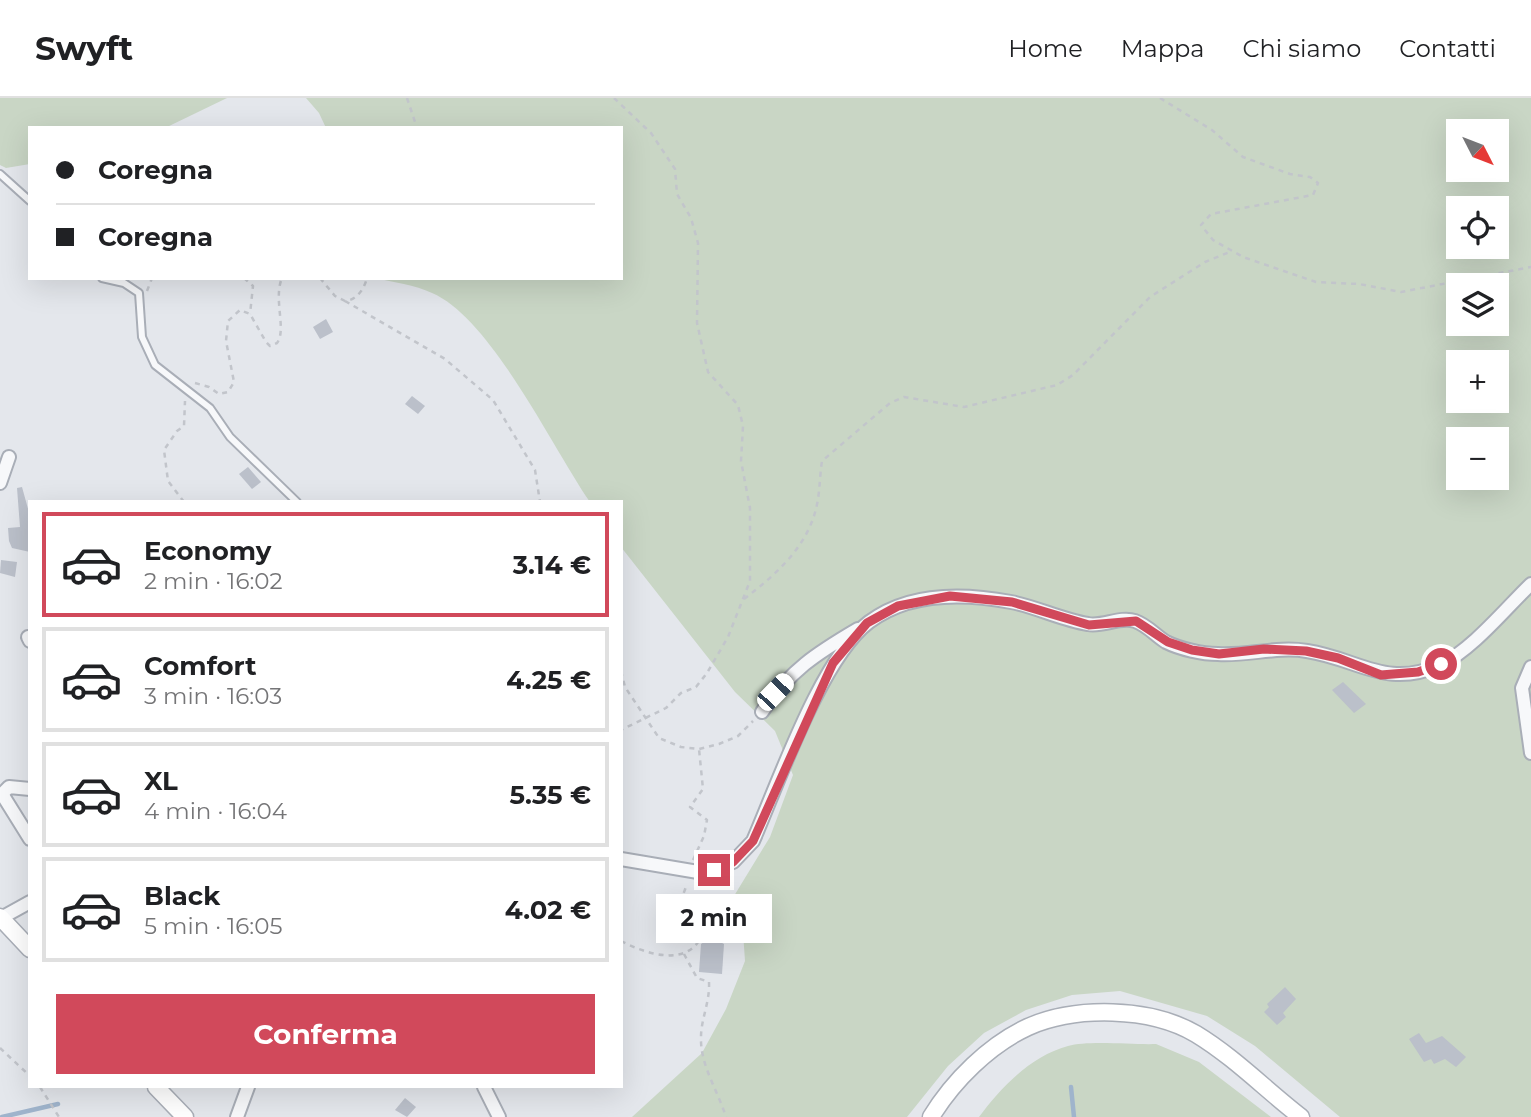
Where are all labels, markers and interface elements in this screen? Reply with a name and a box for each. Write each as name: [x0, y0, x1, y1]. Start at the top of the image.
text: Swyft: [35, 28, 133, 68]
text: Home: [1008, 34, 1083, 63]
text: Mappa: [1121, 34, 1204, 63]
text: Chi siamo: [1242, 34, 1361, 63]
text: Contatti: [1399, 34, 1496, 63]
north arrow: [1446, 119, 1508, 182]
map controls: [1446, 119, 1509, 490]
text: Coregna: [98, 154, 213, 186]
button: locate: [1446, 196, 1509, 259]
text: Coregna: [98, 221, 213, 253]
button: layers: [1446, 273, 1509, 336]
button: +: [1446, 350, 1509, 413]
button: −: [1446, 427, 1509, 490]
icon: car: [60, 533, 123, 596]
text: Economy: [144, 535, 271, 567]
text: 3.14 €: [513, 549, 591, 581]
text: 2 min · 16:02: [144, 567, 283, 595]
icon: car: [60, 648, 123, 711]
route start: [1425, 648, 1457, 680]
text: Comfort: [144, 650, 256, 682]
text: 4.25 €: [506, 664, 591, 696]
car: [753, 670, 798, 714]
text: 3 min · 16:03: [144, 682, 282, 710]
icon: car: [60, 763, 123, 826]
text: XL: [144, 765, 178, 797]
text: 5.35 €: [509, 779, 591, 811]
text: 4 min · 16:04: [144, 797, 287, 825]
route end: [698, 854, 730, 886]
icon: car: [60, 878, 123, 941]
text: Black: [144, 880, 220, 912]
text: 4.02 €: [505, 894, 591, 926]
callout: 2 min: [656, 894, 772, 944]
text: 2 min: [680, 904, 748, 932]
text: 5 min · 16:05: [144, 912, 282, 940]
button: Conferma: [56, 994, 595, 1074]

